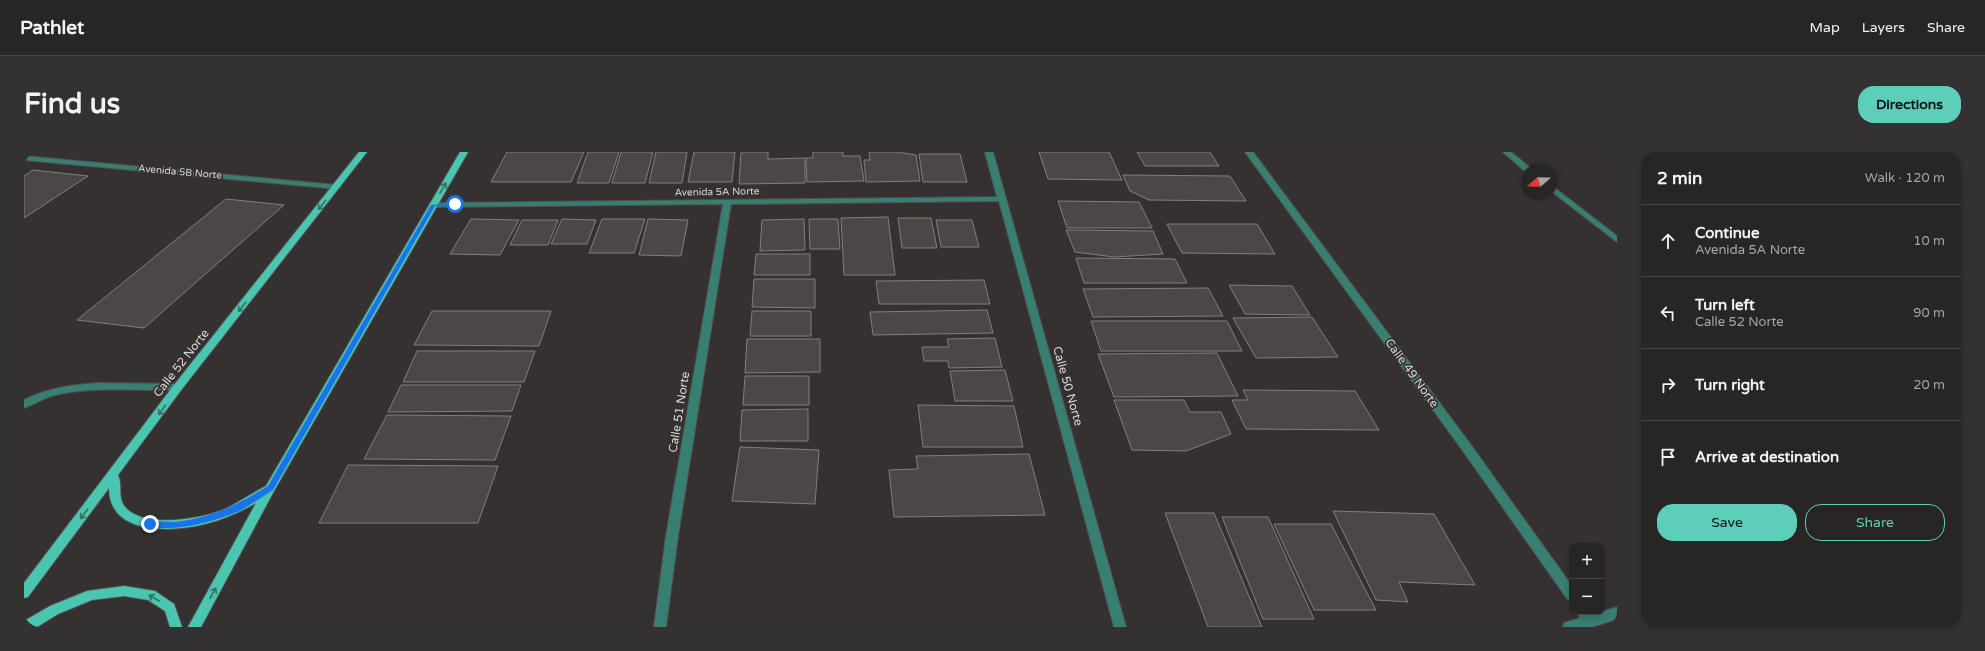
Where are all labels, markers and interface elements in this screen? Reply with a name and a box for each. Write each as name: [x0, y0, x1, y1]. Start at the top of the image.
text: Pathlet: [20, 17, 84, 39]
text: Map: [1810, 19, 1840, 36]
text: Layers: [1862, 19, 1905, 36]
text: Share: [1927, 19, 1965, 36]
button: Directions: [1858, 86, 1961, 123]
text: Find us: [24, 87, 120, 121]
street label: Avenida 5B Norte: [138, 162, 223, 182]
north arrow: [1521, 164, 1557, 200]
text: 2 min: [1657, 168, 1702, 189]
text: Walk · 120 m: [1865, 170, 1945, 186]
one-way arrow: [440, 182, 448, 194]
street label: Avenida 5A Norte: [675, 185, 760, 199]
route start: [446, 195, 464, 213]
one-way arrow: [318, 200, 327, 211]
text: Continue: [1695, 224, 1759, 242]
icon: ahead: [1657, 230, 1679, 252]
text: 10 m: [1913, 233, 1945, 249]
text: Avenida 5A Norte: [1695, 242, 1805, 258]
text: Turn left: [1695, 296, 1755, 314]
one-way arrow: [237, 302, 246, 313]
icon: left: [1657, 302, 1679, 324]
text: 90 m: [1913, 305, 1945, 321]
text: Calle 52 Norte: [1695, 314, 1784, 330]
street label: Calle 52 Norte: [150, 326, 212, 400]
street label: Calle 49 Norte: [1382, 336, 1442, 410]
street label: Calle 50 Norte: [1050, 345, 1086, 427]
street label: Calle 51 Norte: [666, 370, 692, 454]
icon: right: [1657, 374, 1679, 396]
text: Turn right: [1695, 376, 1765, 394]
text: 20 m: [1913, 377, 1945, 393]
one-way arrow: [158, 404, 166, 415]
icon: arrive: [1657, 446, 1679, 468]
text: Arrive at destination: [1695, 448, 1839, 466]
button: Save: [1657, 504, 1797, 541]
button: Share: [1805, 504, 1945, 541]
one-way arrow: [80, 508, 88, 519]
route end: [141, 515, 159, 533]
map controls: [1569, 543, 1605, 615]
button: +: [1569, 543, 1605, 579]
button: −: [1569, 579, 1605, 615]
one-way arrow: [209, 587, 217, 599]
one-way arrow: [148, 593, 160, 601]

